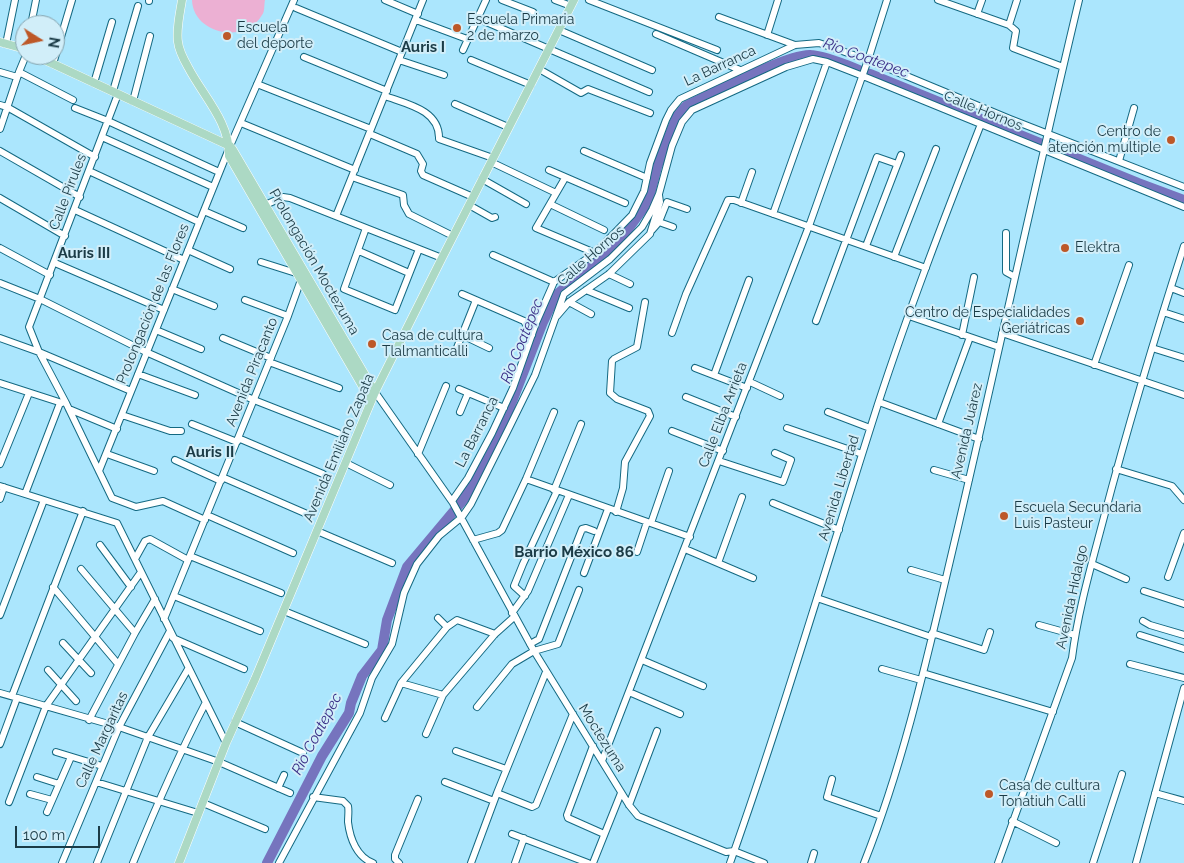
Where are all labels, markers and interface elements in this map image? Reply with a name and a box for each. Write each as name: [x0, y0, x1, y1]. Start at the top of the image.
place label: Escuela Primaria 2 de marzo: [467, 12, 574, 44]
north arrow: [15, 15, 65, 65]
place label: Escuela del deporte: [237, 20, 313, 52]
marker: Escuela Primaria 2 de marzo: [451, 22, 463, 34]
marker: Escuela del deporte: [221, 30, 233, 42]
water label: Rio Coatepec: [821, 34, 911, 82]
text: N: [45, 36, 63, 49]
district label: Auris I: [401, 38, 445, 56]
street label: La Barranca: [681, 42, 759, 90]
street label: Calle Hornos: [941, 88, 1025, 134]
place label: Centro de atención multiple: [1048, 124, 1161, 156]
marker: Centro de atención multiple: [1165, 134, 1177, 146]
street label: Calle Pirules: [46, 151, 90, 233]
street label: Prolongación Moctezuma: [265, 186, 363, 338]
street label: Prolongación de las Flores: [113, 221, 193, 387]
street label: Calle Hornos: [554, 222, 628, 290]
place label: Elektra: [1075, 240, 1120, 256]
marker: Elektra: [1059, 242, 1071, 254]
district label: Auris III: [58, 244, 110, 262]
water label: Rio Coatepec: [497, 296, 547, 386]
place label: Centro de Especialidades Geriátricas: [905, 305, 1070, 338]
street label: Avenida Piracanto: [222, 315, 282, 429]
marker: Centro de Especialidades Geriátricas: [1074, 315, 1086, 327]
place label: Casa de cultura Tlalmanticalli: [382, 328, 483, 361]
marker: Casa de cultura Tlalmanticalli: [366, 338, 378, 350]
street label: Calle Elba Arrieta: [695, 360, 751, 470]
street label: Avenida Emiliano Zapata: [300, 371, 378, 525]
street label: Avenida Juárez: [948, 381, 986, 481]
street label: La Barranca: [452, 394, 502, 470]
street label: Avenida Libertad: [815, 433, 863, 543]
district label: Auris II: [186, 443, 234, 461]
place label: Escuela Secundaria Luis Pasteur: [1014, 500, 1141, 532]
marker: Escuela Secundaria Luis Pasteur: [998, 510, 1010, 522]
district label: Barrio México 86: [514, 543, 634, 561]
street label: Avenida Hidalgo: [1053, 543, 1091, 651]
street label: Calle Margaritas: [72, 689, 132, 791]
water label: Rio Coatepec: [288, 690, 346, 778]
street label: Moctezuma: [575, 701, 629, 775]
place label: Casa de cultura Tonatiuh Calli: [999, 778, 1100, 810]
marker: Casa de cultura Tonatiuh Calli: [983, 788, 995, 800]
scale bar: [18, 816, 102, 848]
text: 100 m: [23, 826, 65, 844]

